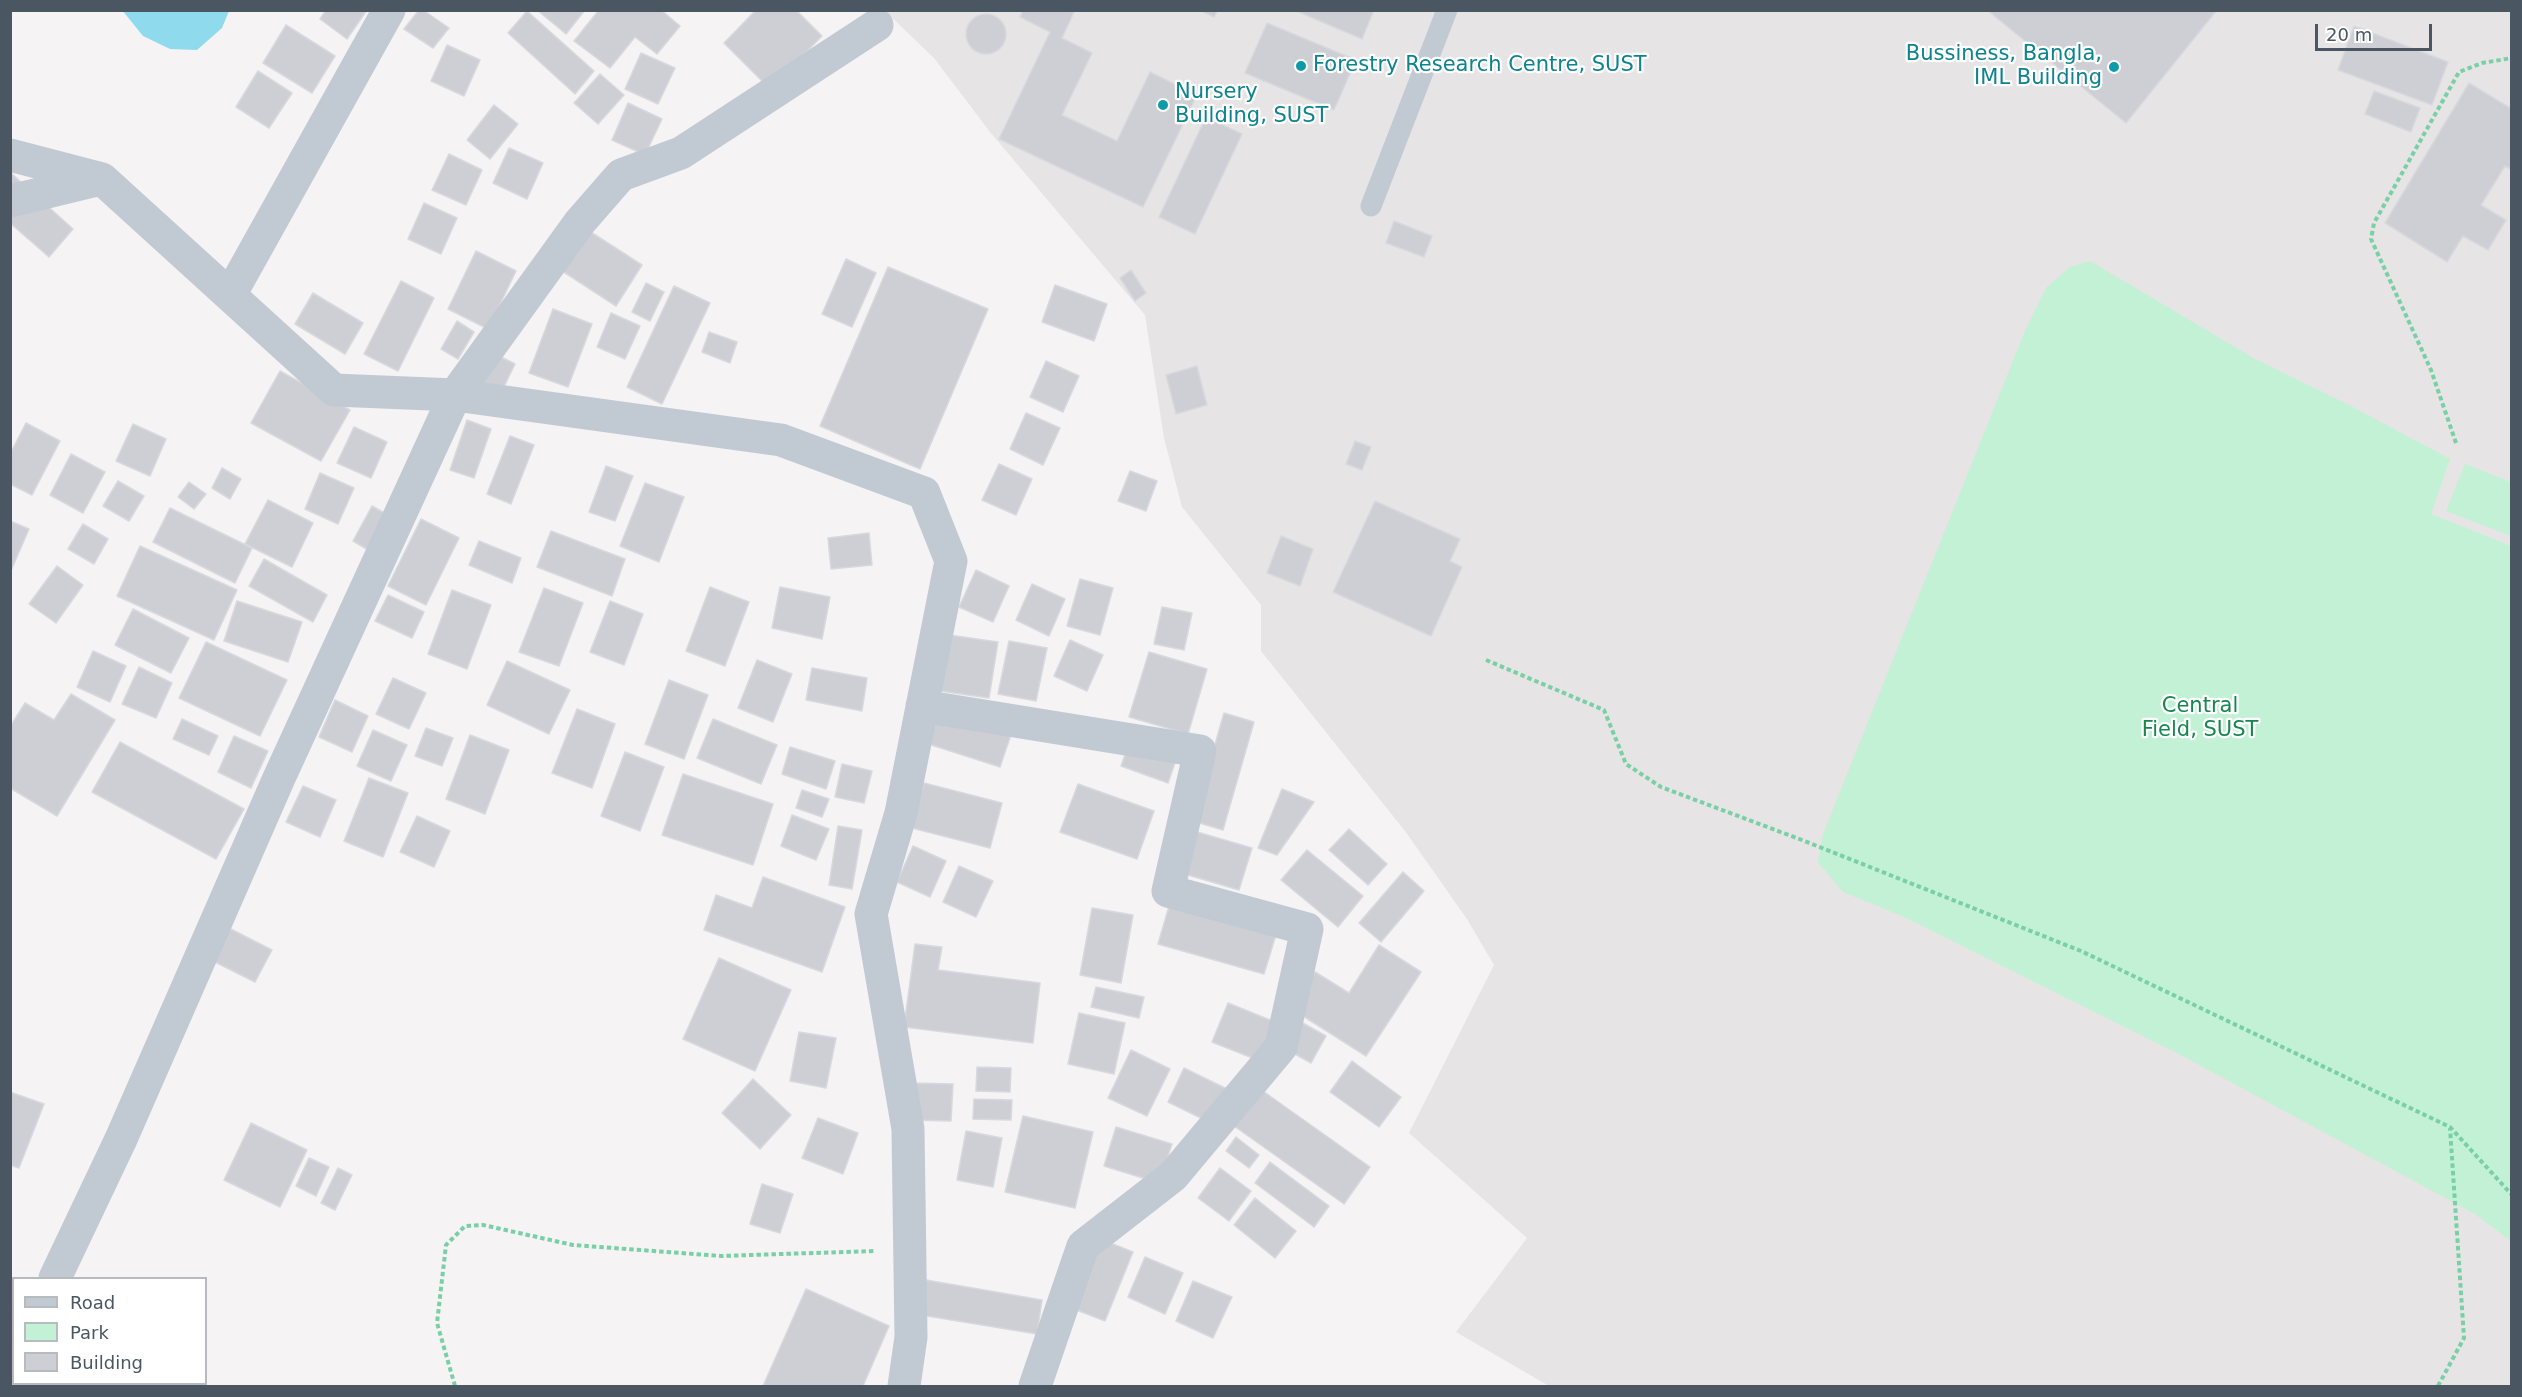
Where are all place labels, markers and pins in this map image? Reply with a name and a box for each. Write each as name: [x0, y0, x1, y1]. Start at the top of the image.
place label: Bussiness, Bangla, IML Building: [1906, 42, 2102, 92]
place label: Forestry Research Centre, SUST: [1313, 53, 1647, 79]
marker: Forestry Research Centre, SUST: [1294, 59, 1308, 73]
marker: Bussiness, Bangla, IML Building: [2107, 60, 2121, 74]
place label: Nursery Building, SUST: [1175, 80, 1328, 130]
marker: Nursery Building, SUST: [1156, 98, 1170, 112]

